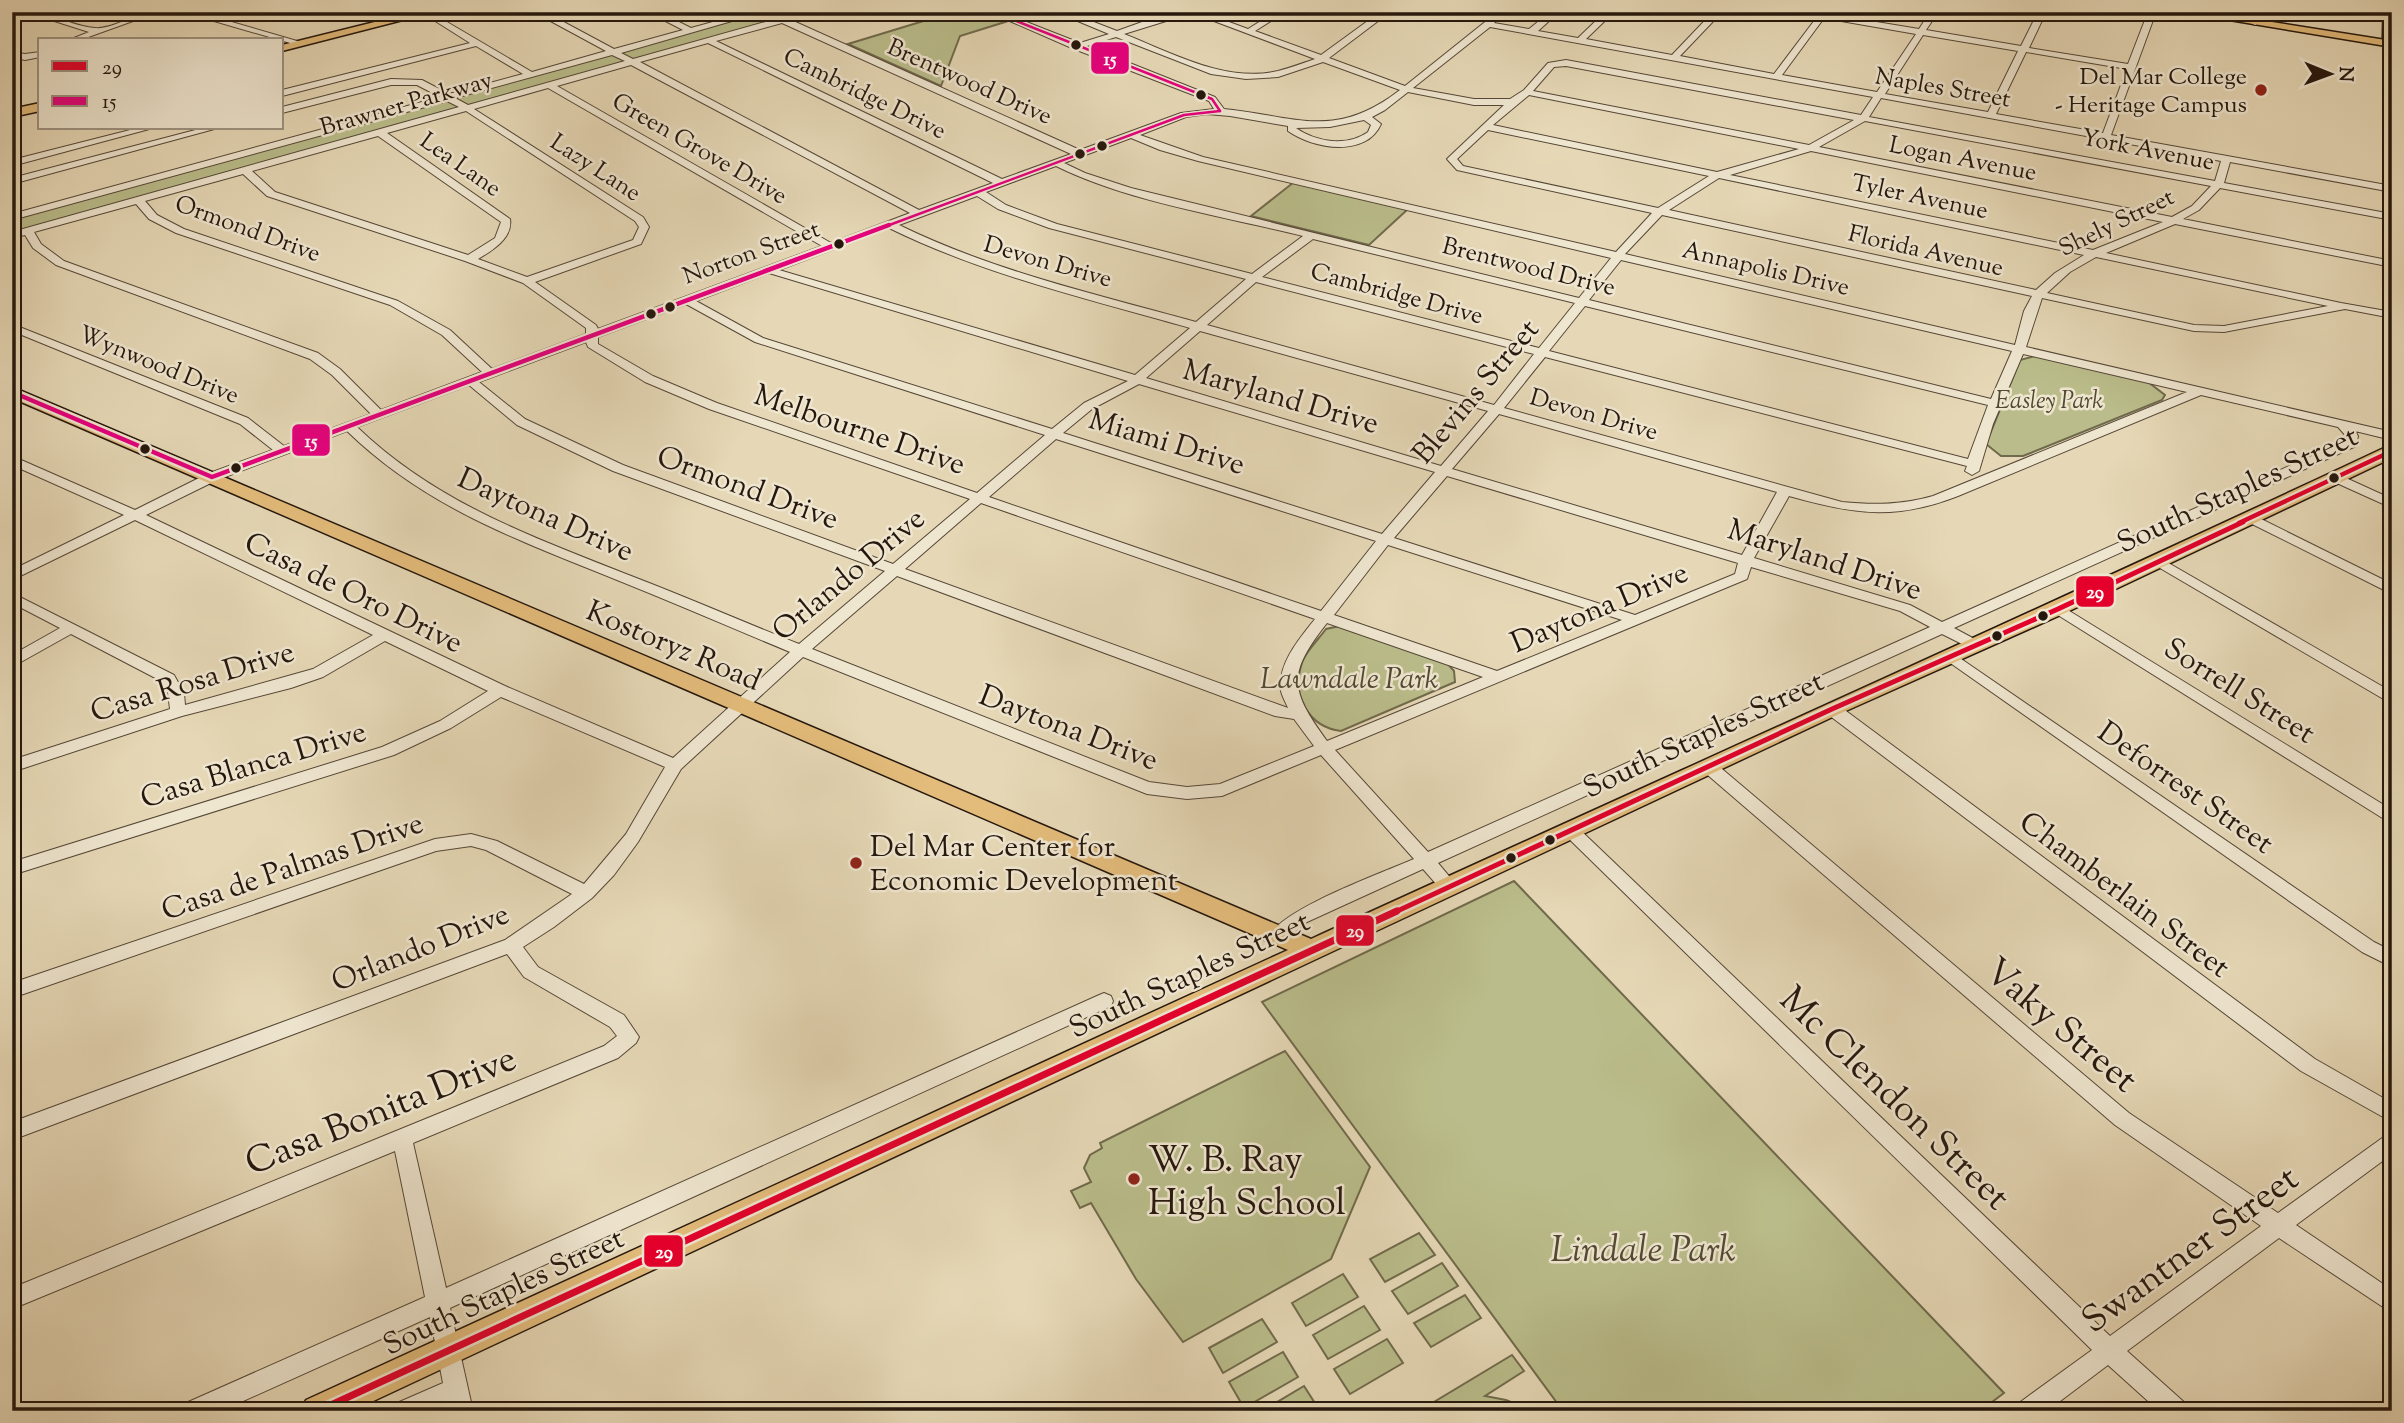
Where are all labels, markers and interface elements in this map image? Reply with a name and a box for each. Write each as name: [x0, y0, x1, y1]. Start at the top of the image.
street label: Brentwood Drive: [881, 31, 1057, 134]
legend: [38, 38, 284, 130]
unlabelled marker: [1069, 38, 1083, 52]
north arrow: [2296, 38, 2366, 108]
street label: Cambridge Drive: [777, 41, 951, 149]
line badge: 15: [1090, 41, 1130, 75]
text: 15: [1104, 47, 1117, 74]
text: 29: [102, 54, 122, 84]
street label: Naples Street: [1872, 60, 2013, 118]
place label: Del Mar College - Heritage Campus: [2055, 61, 2247, 123]
street label: Brawner Parkway: [316, 64, 497, 146]
text: N: [2331, 66, 2358, 82]
marker: Del Mar College - Heritage Campus: [2253, 82, 2269, 98]
street label: Green Grove Drive: [605, 86, 793, 214]
text: 15: [102, 88, 116, 118]
unlabelled marker: [1194, 88, 1208, 102]
street label: York Avenue: [2078, 121, 2217, 181]
street label: Lea Lane: [412, 125, 507, 206]
street label: Lazy Lane: [543, 127, 647, 211]
street label: Logan Avenue: [1886, 129, 2039, 191]
unlabelled marker: [1095, 139, 1109, 153]
unlabelled marker: [1073, 147, 1087, 161]
street label: Tyler Avenue: [1848, 167, 1991, 229]
street label: Shely Street: [2053, 181, 2180, 266]
street label: Ormond Drive: [170, 188, 325, 272]
street label: Norton Street: [678, 213, 825, 294]
street label: Florida Avenue: [1845, 218, 2007, 286]
street label: Devon Drive: [979, 228, 1116, 297]
street label: Brentwood Drive: [1438, 230, 1619, 306]
street label: Annapolis Drive: [1679, 234, 1853, 306]
unlabelled marker: [832, 237, 846, 251]
street label: Cambridge Drive: [1306, 256, 1487, 334]
unlabelled marker: [663, 300, 677, 314]
unlabelled marker: [644, 307, 658, 321]
street label: Blevins Street: [1403, 311, 1551, 475]
street label: Wynwood Drive: [73, 318, 244, 414]
street label: Maryland Drive: [1177, 350, 1383, 447]
street label: Melbourne Drive: [748, 375, 971, 488]
street label: Devon Drive: [1525, 381, 1662, 450]
park label: Easley Park: [1995, 385, 2103, 419]
street label: Miami Drive: [1083, 399, 1250, 488]
street label: South Staples Street: [2110, 416, 2366, 566]
line badge: 15: [291, 423, 331, 457]
text: 15: [305, 429, 318, 456]
street label: Ormond Drive: [650, 437, 844, 542]
unlabelled marker: [138, 442, 152, 456]
street label: Daytona Drive: [450, 458, 640, 574]
unlabelled marker: [229, 461, 243, 475]
unlabelled marker: [2327, 471, 2341, 485]
street label: Orlando Drive: [764, 499, 935, 653]
street label: Maryland Drive: [1721, 510, 1927, 613]
street label: Casa de Oro Drive: [236, 523, 469, 666]
street label: Daytona Drive: [1505, 553, 1695, 666]
line badge: 29: [2075, 575, 2115, 608]
text: 29: [2086, 580, 2104, 607]
street label: Kostoryz Road: [579, 591, 767, 704]
unlabelled marker: [2036, 609, 2050, 623]
unlabelled marker: [1990, 629, 2004, 643]
street label: Sorrell Street: [2155, 629, 2323, 756]
street label: Casa Rosa Drive: [86, 632, 300, 735]
park label: Lawndale Park: [1260, 659, 1438, 702]
street label: South Staples Street: [1576, 661, 1832, 811]
street label: Daytona Drive: [972, 675, 1164, 783]
street label: Casa Blanca Drive: [136, 712, 372, 821]
street label: Deforrest Street: [2088, 712, 2281, 866]
street label: Chamberlain Street: [2009, 802, 2238, 990]
street label: Casa de Palmas Drive: [156, 803, 430, 933]
place label: Del Mar Center for Economic Development: [870, 827, 1178, 904]
unlabelled marker: [1543, 833, 1557, 847]
unlabelled marker: [1504, 851, 1518, 865]
marker: Del Mar Center for Economic Development: [848, 855, 864, 871]
street label: Orlando Drive: [326, 894, 516, 1004]
street label: South Staples Street: [1062, 901, 1318, 1051]
line badge: 29: [1335, 914, 1375, 947]
text: 29: [1346, 919, 1364, 946]
street label: Vaky Street: [1971, 947, 2148, 1108]
street label: Mc Clendon Street: [1766, 975, 2021, 1225]
street label: Casa Bonita Drive: [238, 1034, 525, 1192]
place label: W. B. Ray High School: [1148, 1135, 1346, 1232]
street label: Swantner Street: [2072, 1154, 2311, 1349]
marker: W. B. Ray High School: [1126, 1171, 1142, 1187]
street label: South Staples Street: [376, 1218, 632, 1368]
park label: Lindale Park: [1550, 1225, 1736, 1279]
line badge: 29: [643, 1234, 684, 1268]
text: 29: [655, 1240, 673, 1267]

